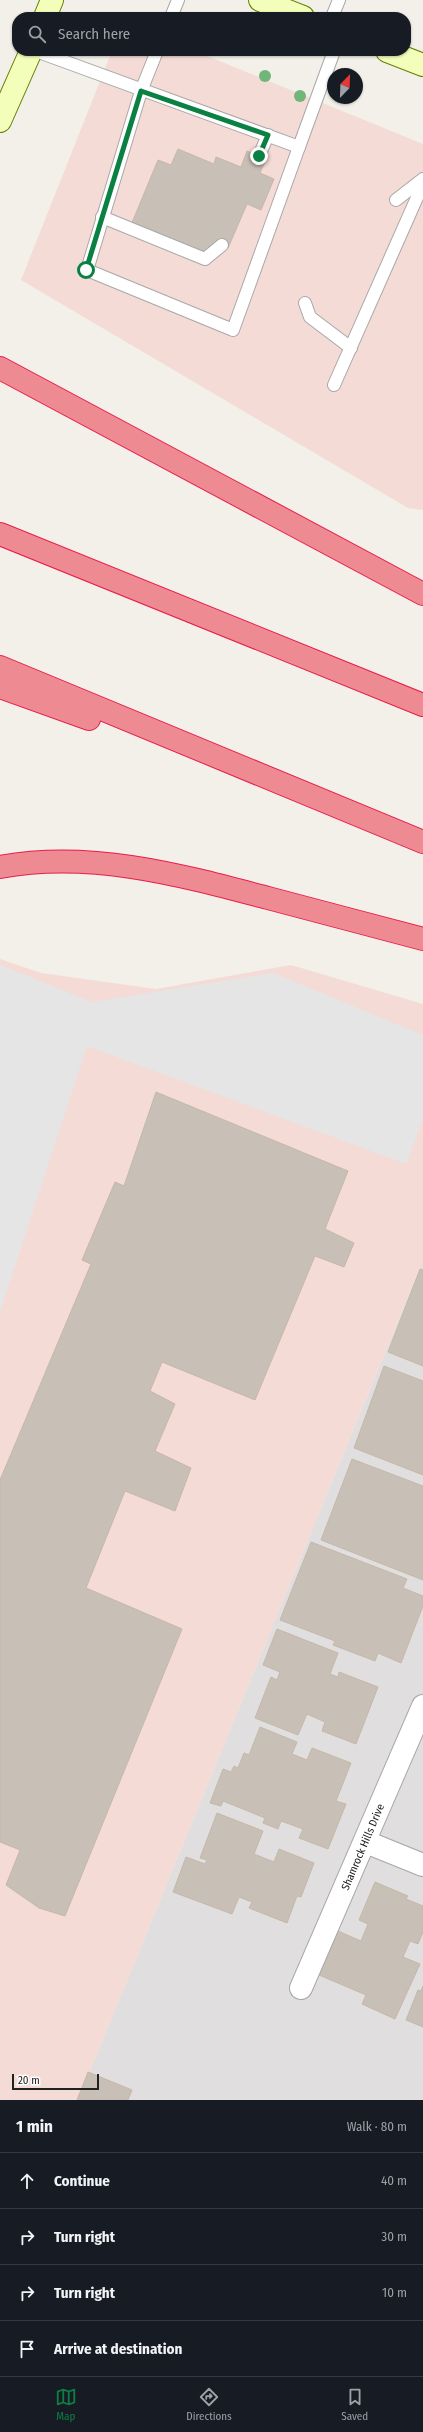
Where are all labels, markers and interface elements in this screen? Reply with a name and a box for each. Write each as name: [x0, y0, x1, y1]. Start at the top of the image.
search box: [12, 12, 411, 56]
icon: search: [26, 23, 48, 45]
text: Search here: [58, 25, 130, 43]
north arrow: [327, 68, 363, 104]
route end: [250, 147, 268, 165]
route start: [77, 261, 95, 279]
street label: Shamrock Hills Drive: [339, 1802, 387, 1892]
scale bar: [12, 2072, 99, 2091]
text: 20 m: [18, 2074, 40, 2087]
text: 1 min: [16, 2116, 53, 2137]
text: Walk · 80 m: [347, 2119, 407, 2134]
icon: ahead: [16, 2170, 38, 2192]
text: Continue: [54, 2172, 110, 2190]
text: 40 m: [381, 2173, 407, 2188]
icon: right: [16, 2226, 38, 2248]
text: Turn right: [54, 2228, 115, 2246]
text: 30 m: [381, 2229, 407, 2244]
icon: right: [16, 2282, 38, 2304]
text: Turn right: [54, 2284, 115, 2302]
text: 10 m: [382, 2285, 407, 2300]
icon: arrive: [16, 2338, 38, 2360]
text: Arrive at destination: [54, 2340, 182, 2358]
tab: Map: [55, 2386, 77, 2423]
tab: Directions: [186, 2386, 232, 2423]
tab: Saved: [341, 2386, 368, 2423]

